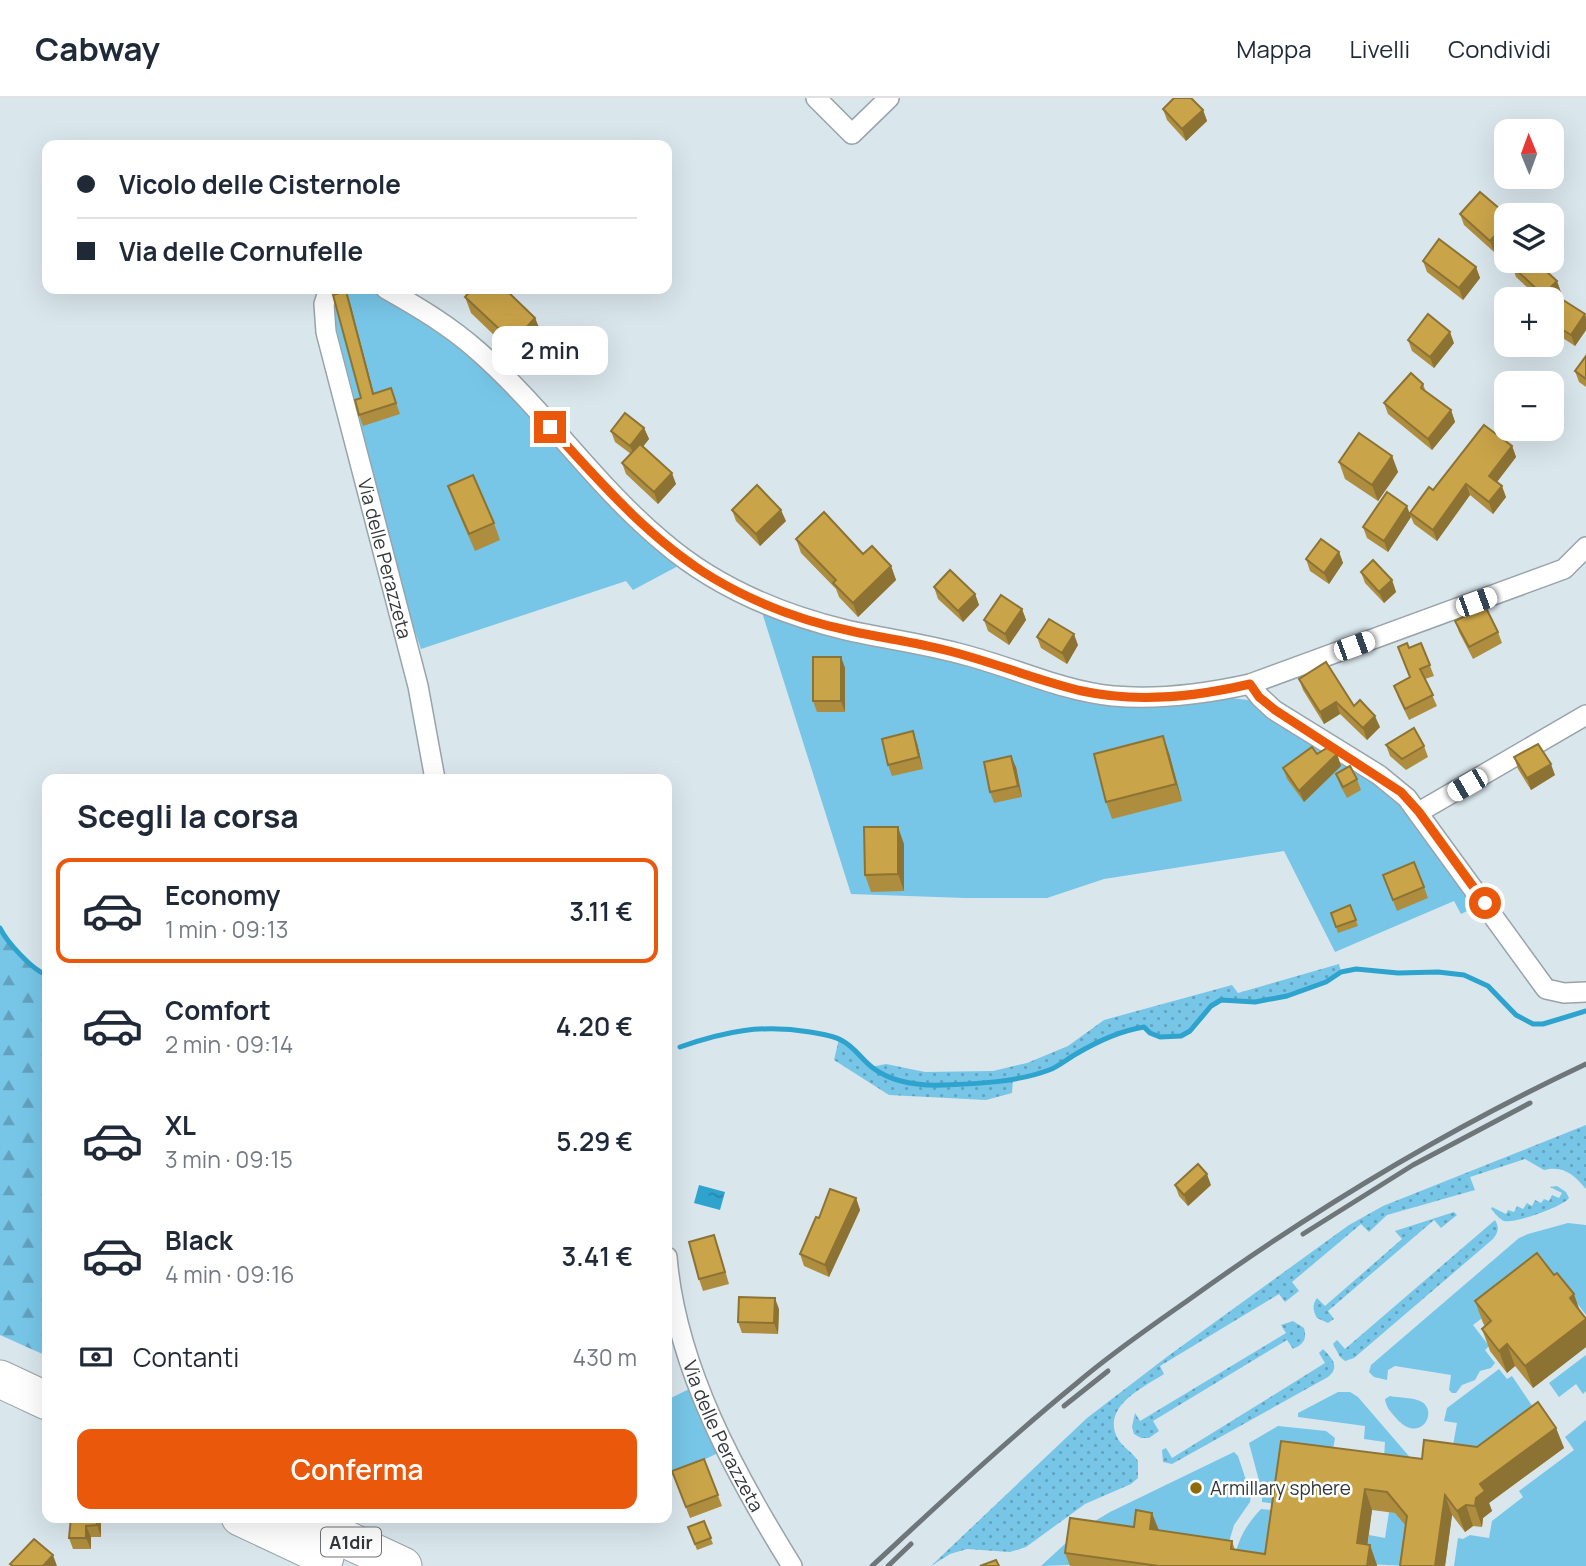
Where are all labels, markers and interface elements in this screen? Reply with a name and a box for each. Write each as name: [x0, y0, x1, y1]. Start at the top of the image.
text: Cabway: [35, 26, 160, 71]
text: Mappa: [1236, 32, 1312, 65]
text: Livelli: [1350, 32, 1410, 65]
text: Condividi: [1448, 32, 1551, 65]
north arrow: [1494, 119, 1564, 189]
map controls: [1494, 119, 1564, 441]
text: Vicolo delle Cisternole: [119, 166, 401, 202]
button: layers: [1494, 203, 1564, 273]
text: Via delle Cornufelle: [119, 233, 363, 269]
button: +: [1494, 287, 1564, 357]
callout: 2 min: [492, 326, 608, 374]
text: 2 min: [521, 334, 579, 366]
button: −: [1494, 371, 1564, 441]
route end: [534, 411, 566, 443]
street label: Via delle Perazzeta: [352, 476, 418, 641]
car: [1453, 585, 1500, 619]
car: [1331, 629, 1378, 663]
car: [1444, 765, 1491, 805]
text: Scegli la corsa: [77, 794, 299, 838]
text: Economy: [165, 877, 280, 913]
icon: car: [81, 879, 144, 942]
route start: [1469, 887, 1501, 919]
text: 3.11 €: [569, 893, 633, 929]
text: 1 min · 09:13: [165, 913, 288, 945]
text: Comfort: [165, 992, 271, 1028]
icon: car: [81, 994, 144, 1057]
text: 4.20 €: [556, 1008, 633, 1044]
text: 2 min · 09:14: [165, 1028, 293, 1060]
text: XL: [165, 1107, 196, 1143]
icon: car: [81, 1109, 144, 1172]
text: 5.29 €: [556, 1123, 633, 1159]
text: 3 min · 09:15: [165, 1143, 293, 1175]
text: Black: [165, 1222, 233, 1258]
icon: car: [81, 1224, 144, 1287]
text: 3.41 €: [561, 1238, 633, 1274]
text: 4 min · 09:16: [165, 1258, 295, 1290]
icon: cash: [77, 1338, 115, 1376]
text: Contanti: [133, 1339, 239, 1375]
text: 430 m: [573, 1341, 637, 1373]
street label: Via delle Perazzeta: [677, 1357, 770, 1516]
button: Conferma: [77, 1429, 637, 1509]
place label: Armillary sphere: [1210, 1475, 1351, 1501]
marker: Armillary sphere: [1188, 1480, 1204, 1496]
road number: A1dir: [321, 1527, 381, 1556]

